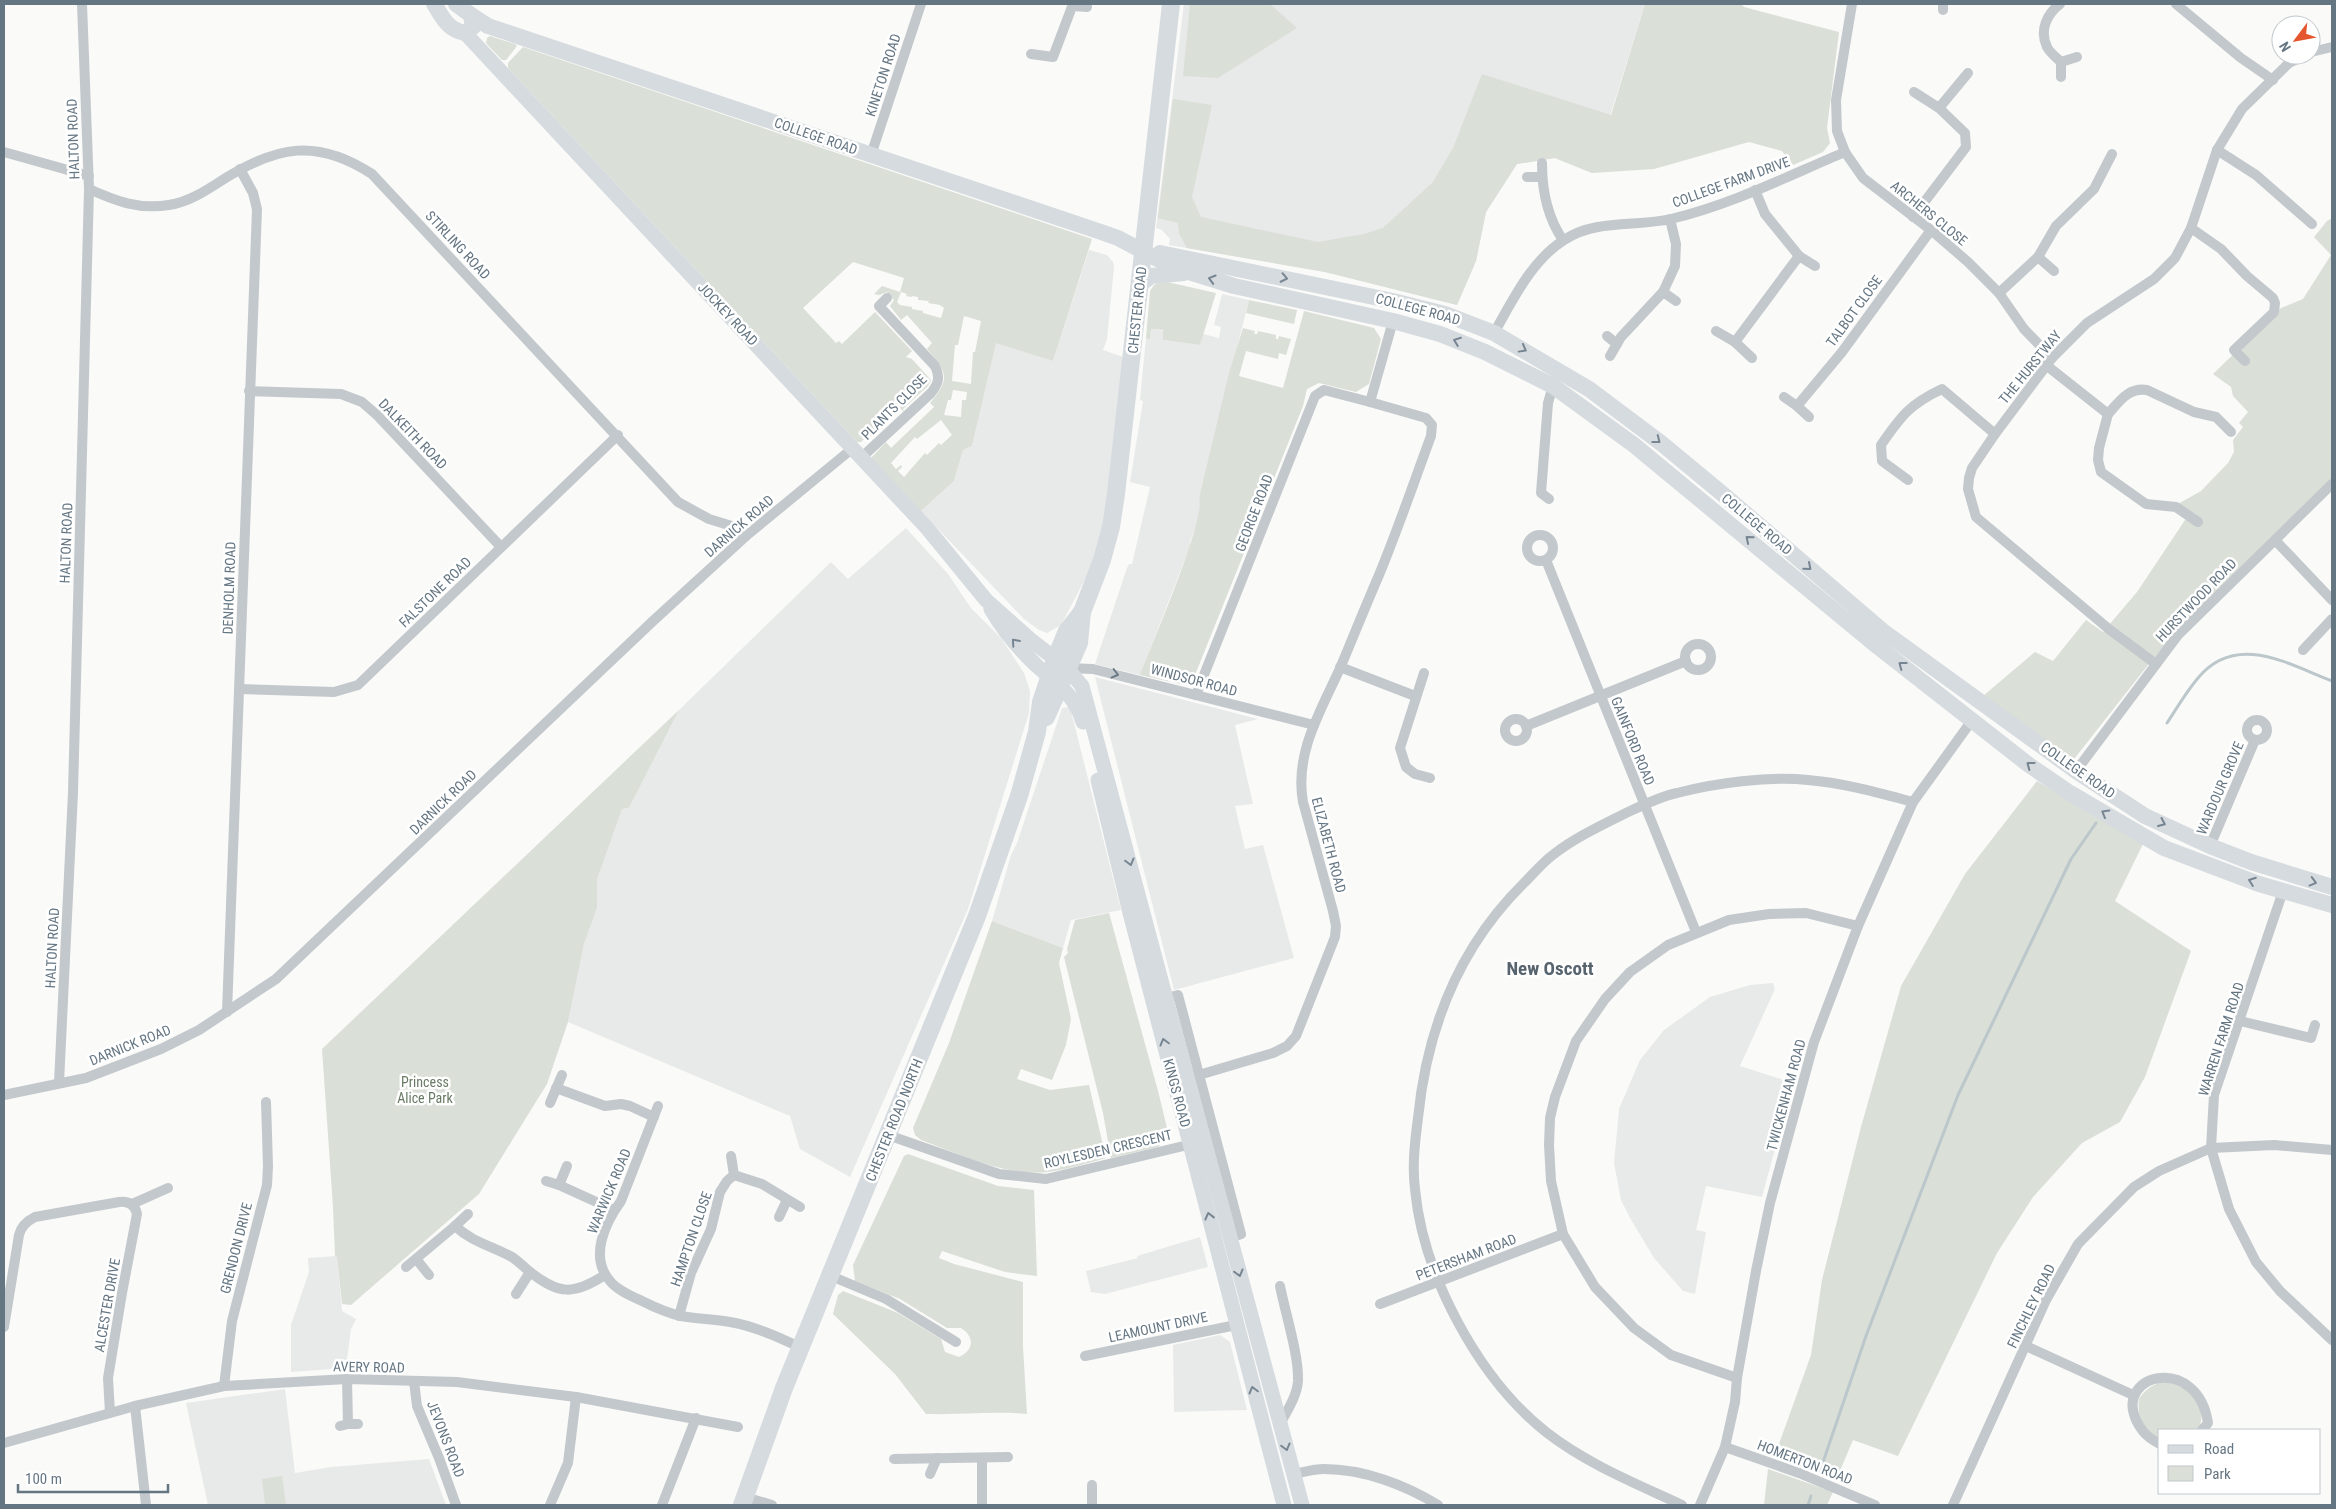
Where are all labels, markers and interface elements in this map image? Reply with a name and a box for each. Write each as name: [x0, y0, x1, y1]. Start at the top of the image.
north arrow: [2271, 15, 2321, 65]
street label: KINETON ROAD: [862, 32, 904, 118]
text: N: [2276, 39, 2294, 55]
street label: HALTON ROAD: [64, 98, 82, 180]
street label: COLLEGE ROAD: [772, 114, 860, 158]
street label: COLLEGE FARM DRIVE: [1670, 153, 1792, 211]
street label: ARCHERS CLOSE: [1888, 177, 1970, 249]
street label: STIRLING ROAD: [422, 208, 494, 282]
street label: CHESTER ROAD: [1124, 266, 1150, 354]
one-way arrow: [1280, 272, 1289, 283]
street label: TALBOT CLOSE: [1823, 272, 1885, 350]
one-way arrow: [1207, 274, 1216, 285]
street label: JOCKEY ROAD: [695, 279, 761, 349]
street label: COLLEGE ROAD: [1374, 290, 1462, 328]
street label: THE HURSTWAY: [1995, 327, 2065, 407]
one-way arrow: [1454, 337, 1462, 347]
one-way arrow: [1518, 343, 1527, 353]
street label: PLANTS CLOSE: [858, 371, 930, 443]
street label: DALKEITH ROAD: [375, 396, 451, 472]
one-way arrow: [1651, 435, 1660, 443]
street label: GEORGE ROAD: [1232, 472, 1276, 554]
street label: COLLEGE ROAD: [1719, 490, 1795, 558]
street label: DARNICK ROAD: [701, 492, 777, 560]
street label: HALTON ROAD: [57, 502, 75, 584]
one-way arrow: [1746, 537, 1755, 545]
street label: DENHOLM ROAD: [219, 541, 239, 635]
street label: FALSTONE ROAD: [396, 554, 474, 630]
street label: HURSTWOOD ROAD: [2152, 555, 2240, 645]
one-way arrow: [1802, 561, 1811, 570]
one-way arrow: [1012, 639, 1021, 648]
street label: WINDSOR ROAD: [1149, 661, 1239, 699]
one-way arrow: [1898, 662, 1908, 671]
one-way arrow: [1111, 668, 1120, 679]
street label: GAINFORD ROAD: [1608, 694, 1658, 788]
street label: COLLEGE ROAD: [2038, 739, 2118, 801]
street label: WARDOUR GROVE: [2193, 739, 2247, 837]
one-way arrow: [2026, 762, 2036, 771]
street label: DARNICK ROAD: [406, 766, 480, 838]
street label: ELIZABETH ROAD: [1309, 795, 1349, 895]
one-way arrow: [2101, 810, 2110, 820]
one-way arrow: [2157, 817, 2166, 828]
one-way arrow: [1125, 858, 1135, 866]
one-way arrow: [2309, 876, 2317, 886]
one-way arrow: [2248, 877, 2257, 887]
street label: HALTON ROAD: [42, 907, 62, 989]
district label: New Oscott: [1506, 957, 1594, 980]
street label: WARREN FARM ROAD: [2195, 980, 2247, 1098]
street label: DARNICK ROAD: [87, 1021, 173, 1069]
one-way arrow: [1159, 1037, 1170, 1046]
street label: TWICKENHAM ROAD: [1763, 1037, 1809, 1153]
street label: CHESTER ROAD NORTH: [862, 1056, 926, 1184]
street label: KINGS ROAD: [1160, 1057, 1194, 1129]
park label: Princess Alice Park: [397, 1074, 454, 1106]
street label: ROYLESDEN CRESCENT: [1042, 1126, 1174, 1172]
street label: WARWICK ROAD: [584, 1146, 634, 1236]
street label: HAMPTON CLOSE: [667, 1189, 715, 1289]
street label: GRENDON DRIVE: [217, 1201, 255, 1295]
one-way arrow: [1204, 1212, 1215, 1221]
street label: PETERSHAM ROAD: [1414, 1230, 1518, 1284]
street label: ALCESTER DRIVE: [91, 1257, 123, 1353]
street label: FINCHLEY ROAD: [2004, 1261, 2058, 1351]
one-way arrow: [1234, 1269, 1244, 1277]
street label: LEAMOUNT DRIVE: [1107, 1309, 1209, 1345]
street label: AVERY ROAD: [333, 1358, 405, 1376]
one-way arrow: [1248, 1386, 1259, 1395]
street label: JEVONS ROAD: [424, 1398, 468, 1480]
legend: [2158, 1429, 2321, 1494]
street label: HOMERTON ROAD: [1755, 1436, 1855, 1488]
text: Road: [2204, 1440, 2234, 1458]
one-way arrow: [1281, 1442, 1291, 1450]
scale bar: [18, 1462, 168, 1494]
text: Park: [2204, 1465, 2231, 1483]
text: 100 m: [25, 1470, 62, 1488]

